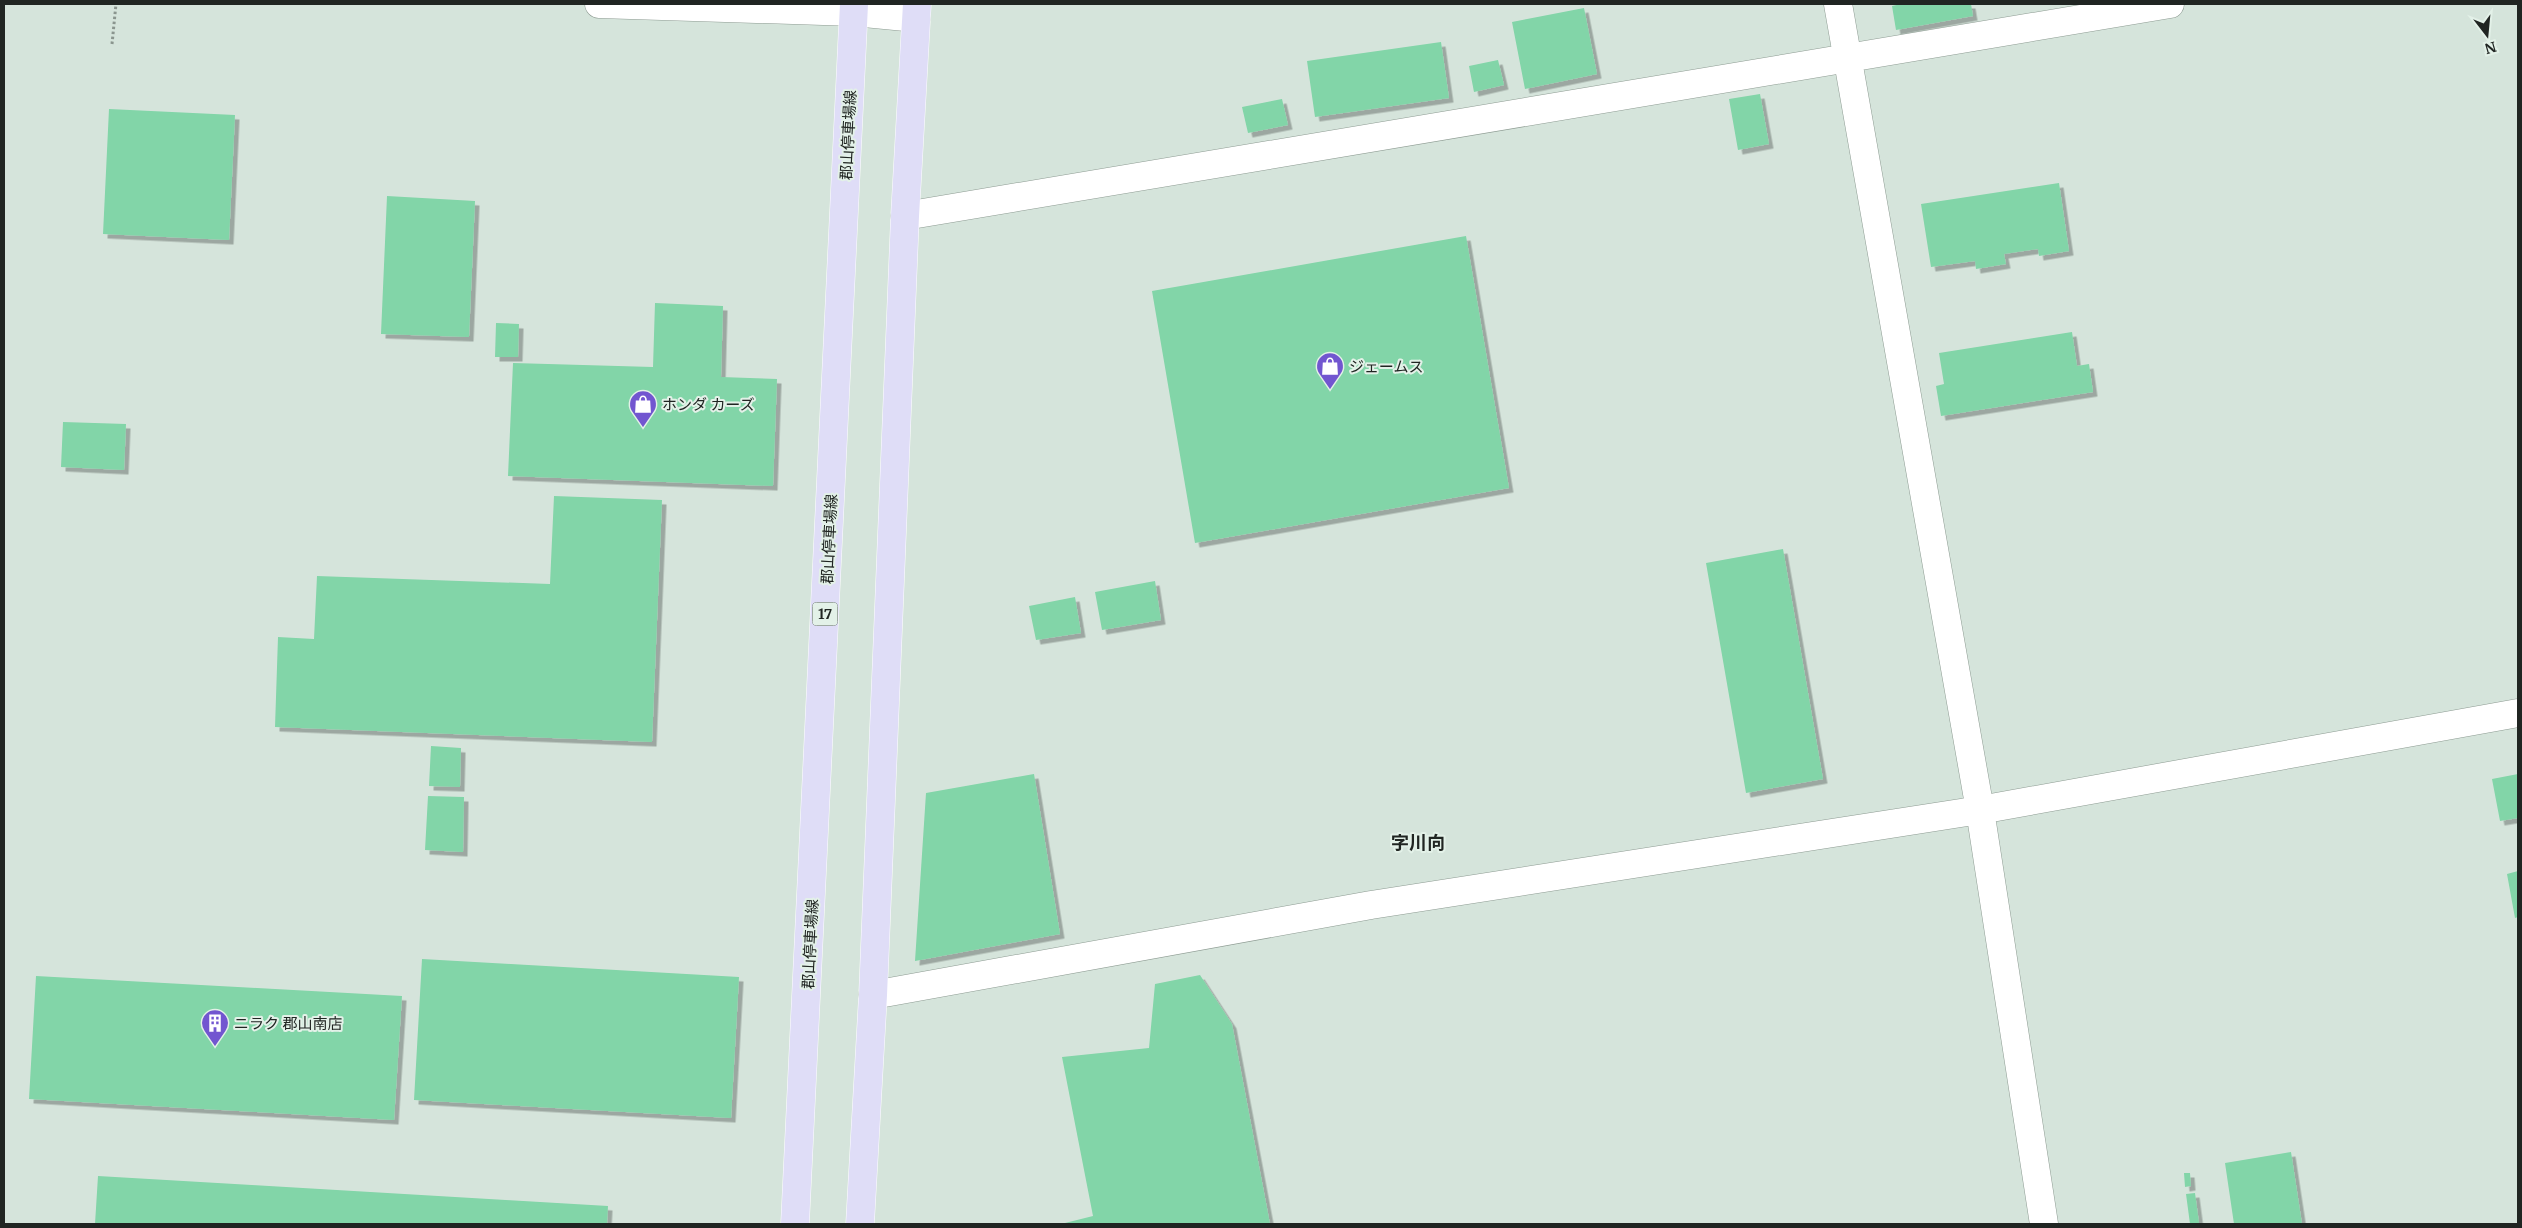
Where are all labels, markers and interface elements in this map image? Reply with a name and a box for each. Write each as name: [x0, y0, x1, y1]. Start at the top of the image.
north arrow: [2462, 10, 2512, 60]
text: N: [2483, 37, 2498, 58]
street label: 郡山停車場線: [836, 90, 860, 180]
shop icon: ジェームス: [1315, 351, 1345, 390]
place label: ジェームス: [1349, 357, 1424, 376]
shop icon: ホンダ カーズ: [628, 389, 658, 428]
place label: ホンダ カーズ: [662, 395, 755, 414]
street label: 郡山停車場線: [817, 494, 841, 584]
road number: 17: [812, 602, 838, 626]
district label: 字川向: [1391, 831, 1445, 854]
street label: 郡山停車場線: [798, 899, 822, 989]
building icon: ニラク 郡山南店: [200, 1008, 230, 1047]
place label: ニラク 郡山南店: [234, 1014, 343, 1033]

